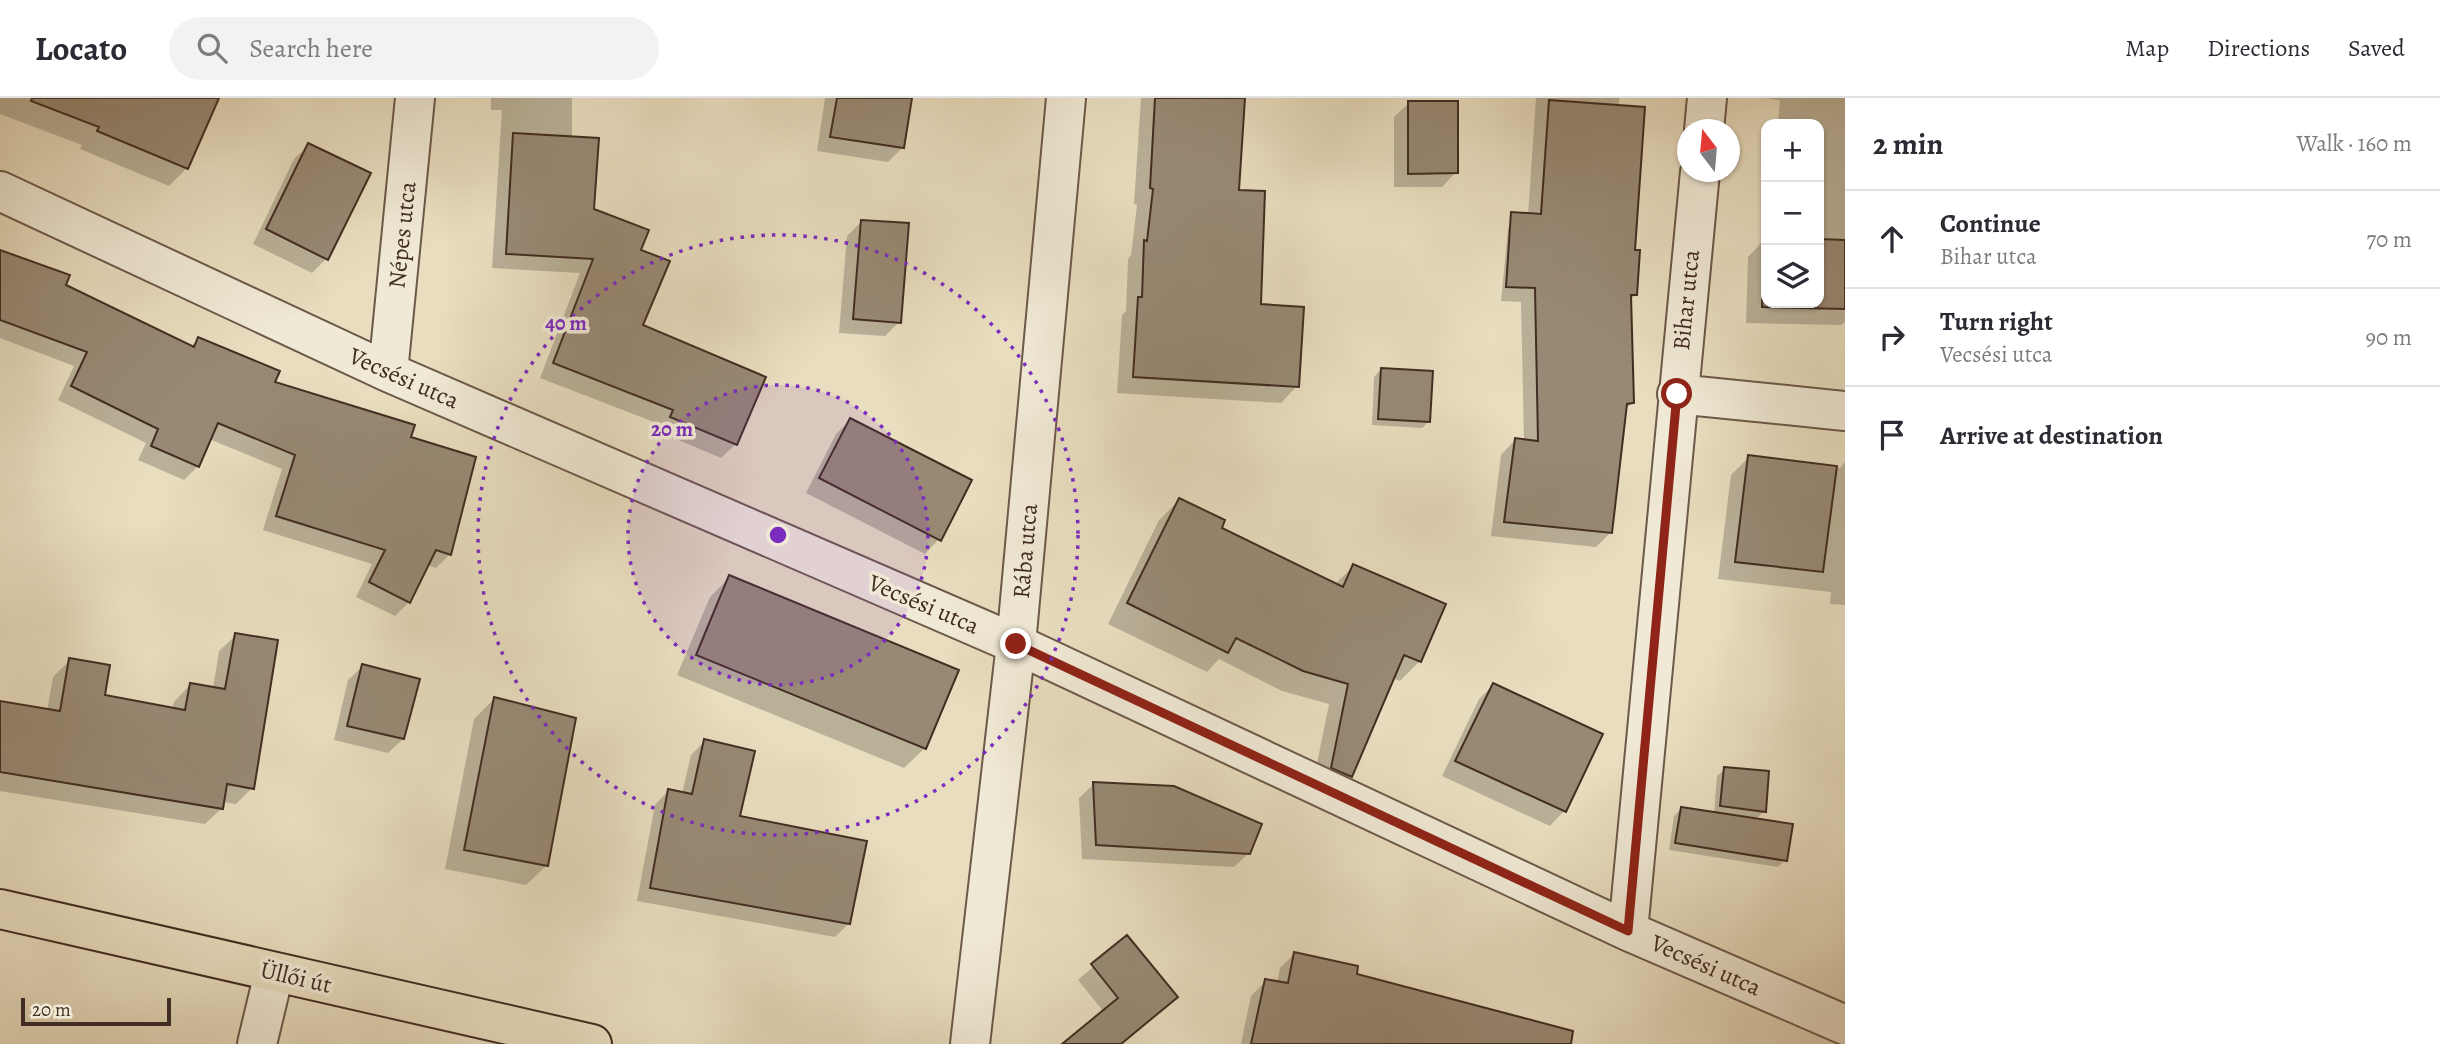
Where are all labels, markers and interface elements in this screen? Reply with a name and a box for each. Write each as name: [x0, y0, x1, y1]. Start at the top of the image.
search box: [169, 17, 659, 80]
text: Locato: [35, 26, 127, 71]
icon: search: [193, 29, 231, 67]
text: Search here: [249, 31, 373, 66]
text: Map: [2125, 32, 2169, 64]
text: Directions: [2207, 32, 2310, 64]
text: Saved: [2348, 32, 2405, 64]
north arrow: [1677, 119, 1740, 182]
map controls: [1761, 119, 1824, 308]
button: +: [1761, 119, 1824, 182]
text: 2 min: [1873, 124, 1943, 164]
text: Walk · 160 m: [2297, 128, 2412, 159]
street label: Népes utca: [380, 179, 424, 290]
button: −: [1761, 182, 1824, 245]
text: Continue: [1940, 206, 2041, 241]
icon: ahead: [1873, 220, 1911, 258]
text: 70 m: [2366, 224, 2412, 255]
text: Bihar utca: [1940, 241, 2037, 272]
button: layers: [1761, 245, 1824, 308]
street label: Bihar utca: [1665, 247, 1707, 352]
text: Turn right: [1940, 304, 2053, 339]
text: 40 m: [545, 309, 587, 337]
icon: right: [1873, 318, 1911, 356]
text: 90 m: [2366, 322, 2412, 353]
street label: Vecsési utca: [343, 339, 465, 417]
text: Vecsési utca: [1940, 339, 2052, 370]
route start: [1661, 378, 1692, 409]
text: 20 m: [651, 415, 693, 443]
icon: arrive: [1873, 416, 1911, 454]
text: Arrive at destination: [1940, 418, 2163, 453]
street label: Rába utca: [1005, 501, 1045, 600]
centre of rings: [766, 523, 790, 547]
street label: Vecsési utca: [863, 566, 985, 642]
route end: [1000, 628, 1031, 659]
street label: Vecsési utca: [1645, 926, 1767, 1004]
street label: Üllői út: [257, 953, 335, 1001]
scale bar: [21, 995, 172, 1027]
text: 20 m: [32, 997, 71, 1023]

